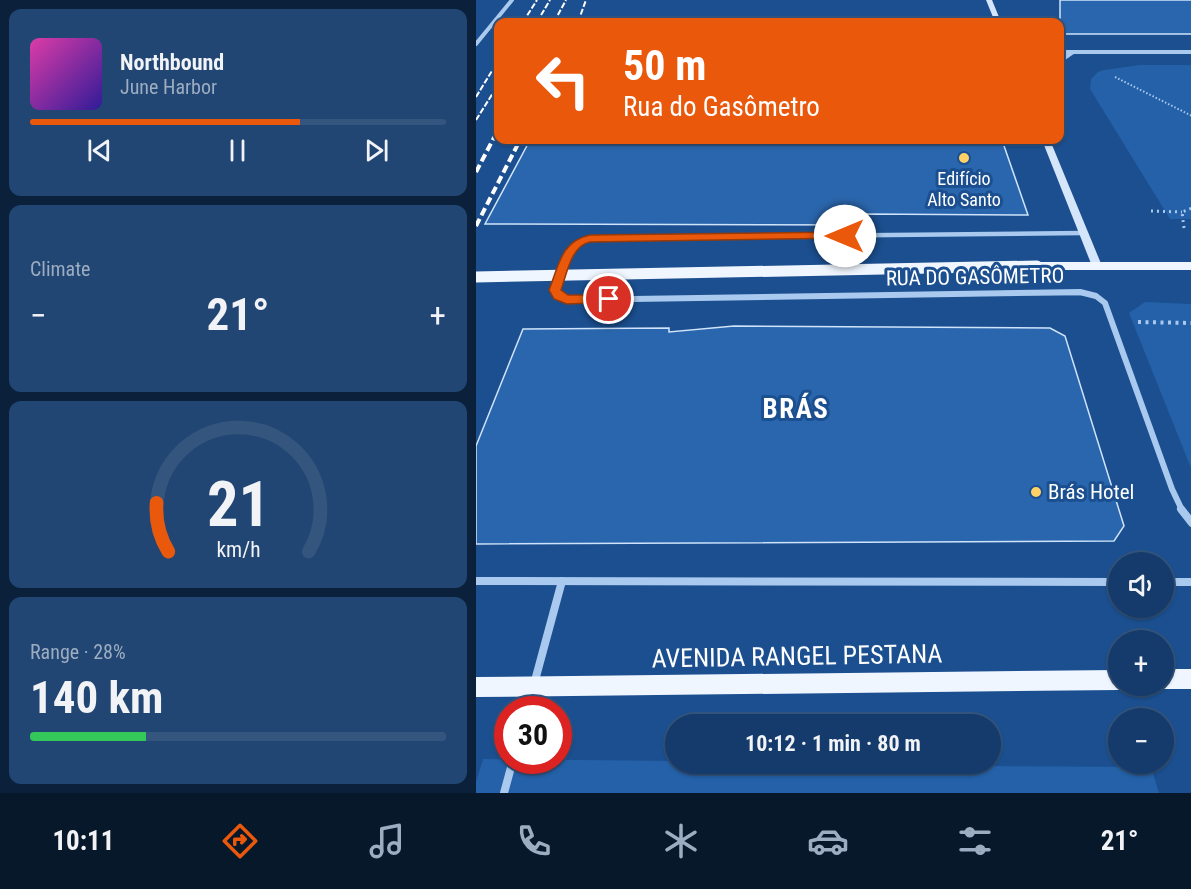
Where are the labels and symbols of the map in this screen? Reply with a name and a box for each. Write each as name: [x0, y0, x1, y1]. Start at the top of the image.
marker: Edifício Alto Santo: [957, 151, 971, 165]
place label: Edifício Alto Santo: [927, 168, 1001, 210]
position arrow: [813, 204, 877, 268]
street label: RUA DO GASÔMETRO: [886, 263, 1064, 291]
pin: [583, 273, 634, 324]
district label: BRÁS: [763, 392, 829, 425]
place label: Brás Hotel: [1048, 480, 1134, 504]
marker: Brás Hotel: [1029, 485, 1043, 499]
street label: AVENIDA RANGEL PESTANA: [651, 638, 943, 674]
speed limit sign: 30: [494, 696, 572, 774]

